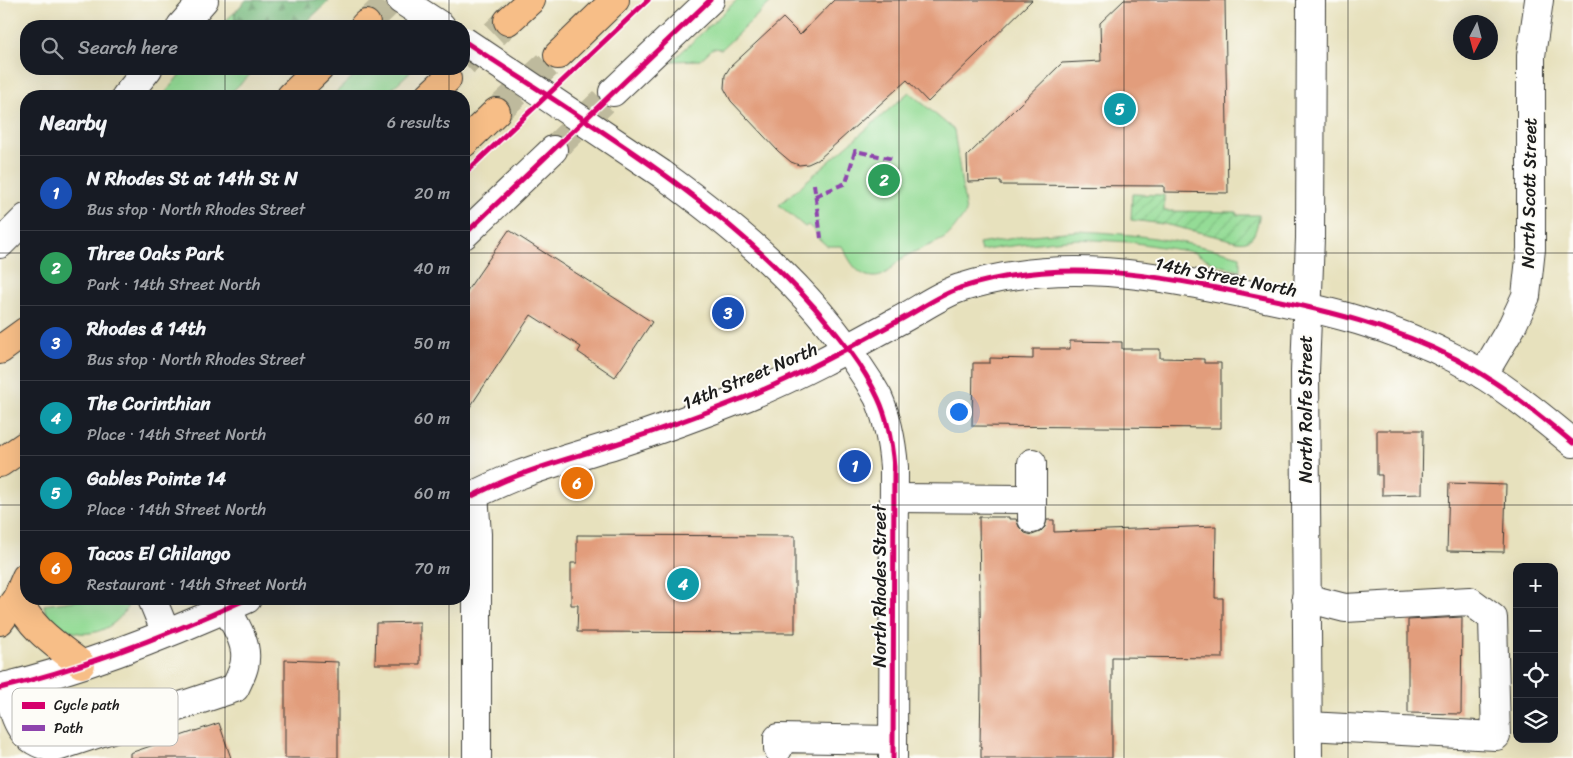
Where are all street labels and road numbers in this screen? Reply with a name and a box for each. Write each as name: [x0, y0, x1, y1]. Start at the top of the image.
street label: North Scott Street: [1512, 117, 1546, 269]
street label: 14th Street North: [1152, 248, 1300, 306]
street label: 14th Street North: [677, 333, 823, 419]
street label: North Rolfe Street: [1290, 335, 1322, 483]
street label: North Rhodes Street: [864, 504, 896, 668]

